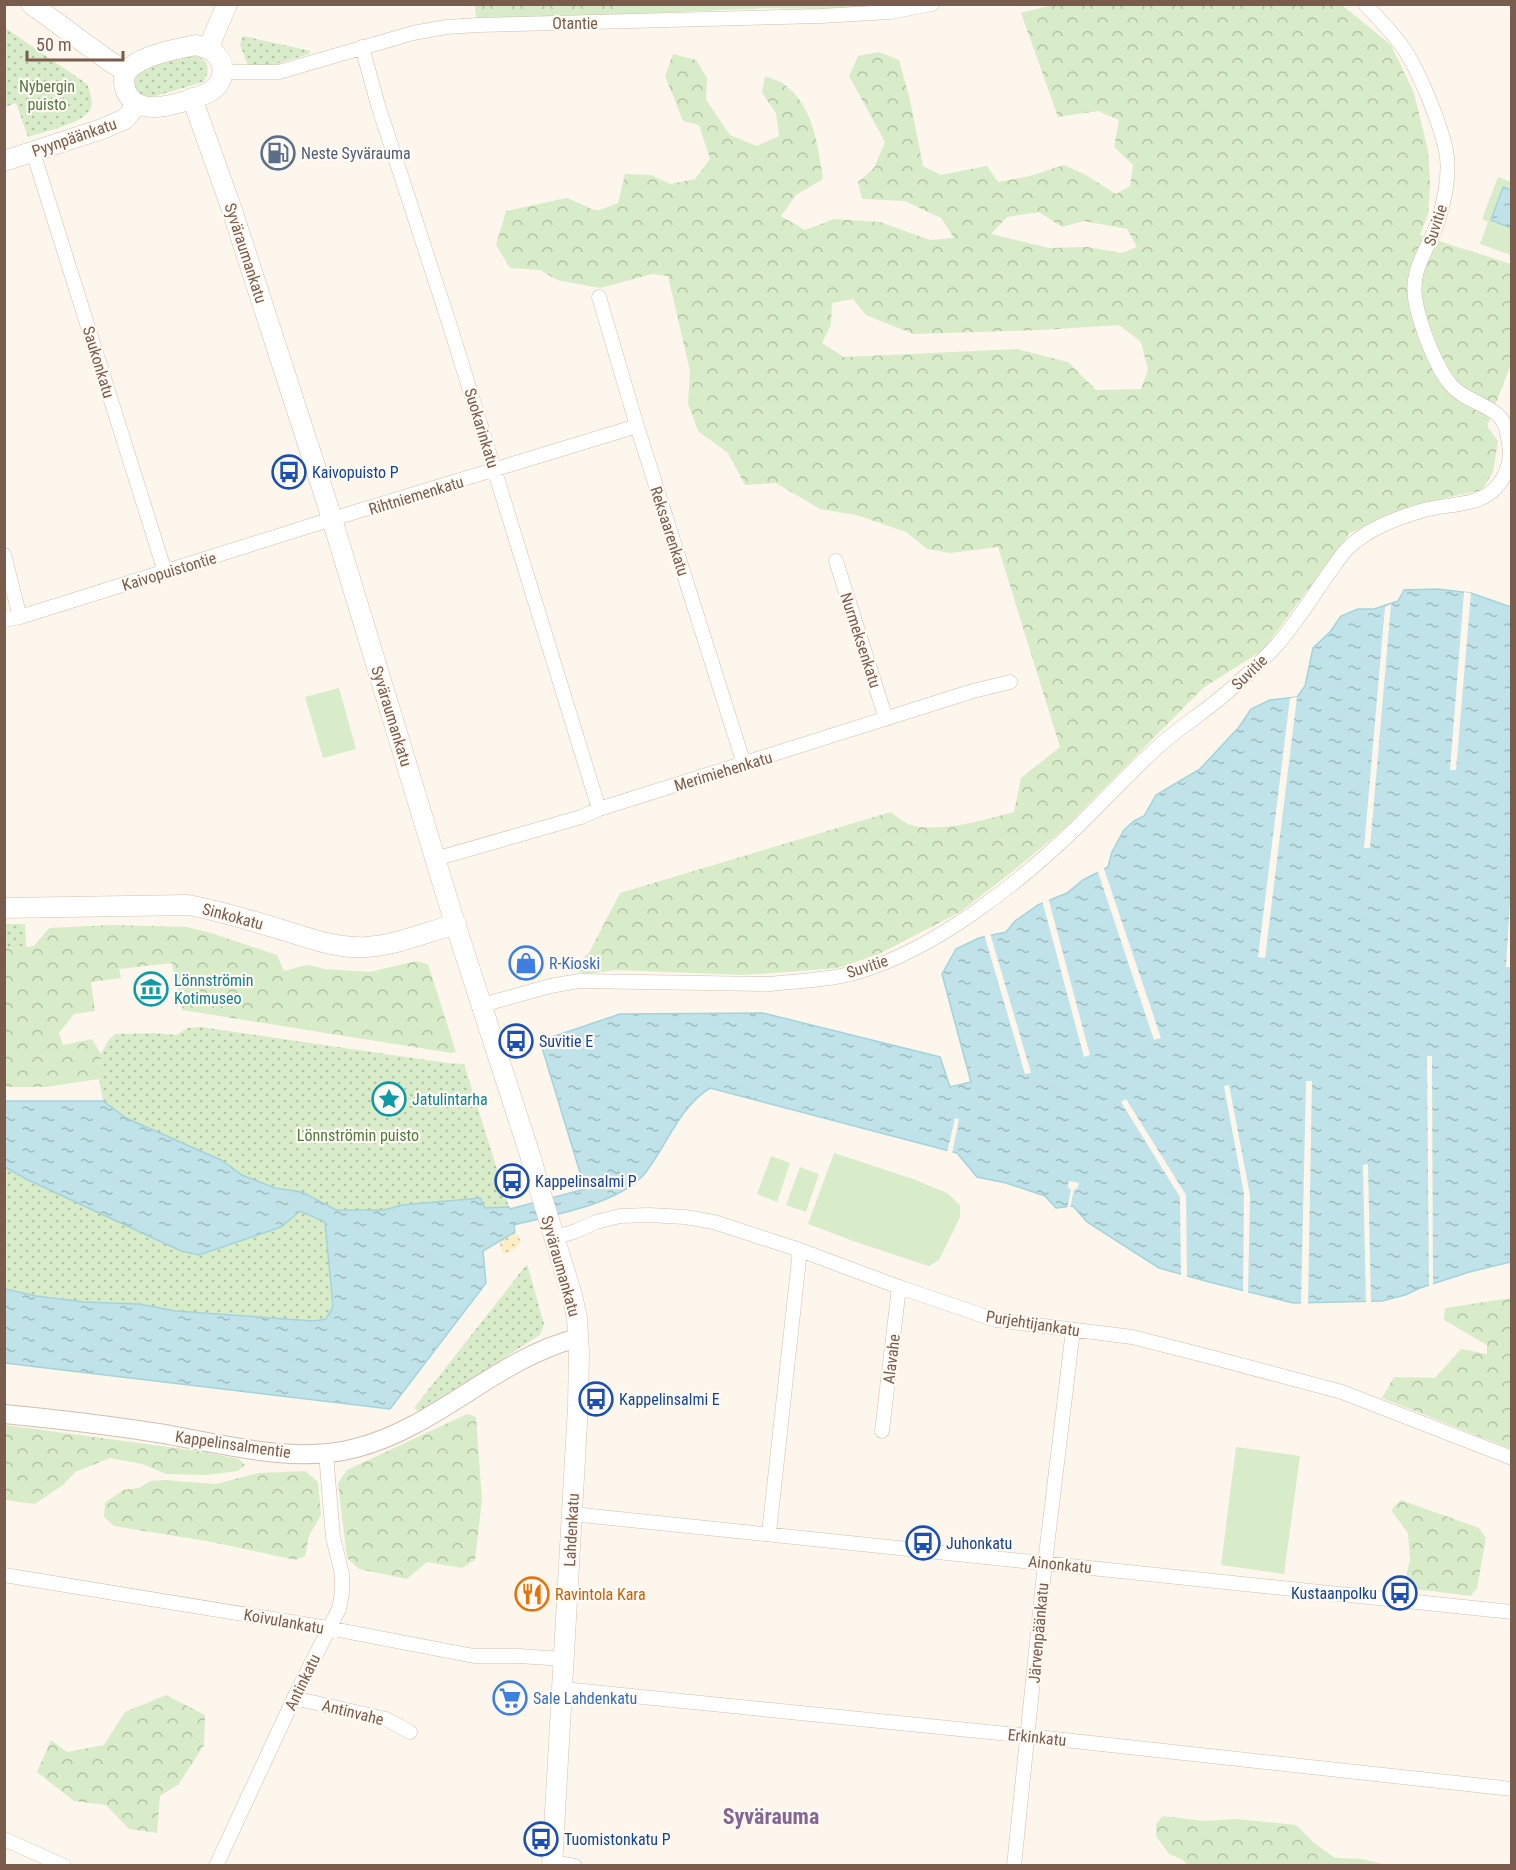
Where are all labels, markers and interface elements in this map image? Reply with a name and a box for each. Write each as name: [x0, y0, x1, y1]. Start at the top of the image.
street label: Otantie: [552, 14, 598, 33]
scale bar: [27, 24, 123, 62]
text: 50 m: [36, 34, 71, 55]
park label: Nybergin puisto: [19, 77, 75, 114]
street label: Pyynpäänkatu: [29, 114, 119, 161]
fuel station icon: Neste Syvärauma: [260, 135, 296, 171]
place label: Neste Syvärauma: [301, 144, 411, 163]
street label: Syväraumankatu: [220, 201, 271, 306]
street label: Suvitie: [1420, 202, 1451, 248]
street label: Saukonkatu: [79, 324, 118, 400]
street label: Suokarinkatu: [460, 386, 503, 470]
bus stop icon: Kaivopuisto P: [271, 454, 307, 490]
place label: Kaivopuisto P: [312, 463, 399, 482]
street label: Rihtniemenkatu: [366, 472, 466, 519]
street label: Reksaarenkatu: [646, 484, 693, 578]
street label: Kaivopuistontie: [120, 548, 219, 595]
street label: Nurmeksenkatu: [836, 590, 885, 690]
street label: Suvitie: [1227, 651, 1271, 694]
street label: Syväraumankatu: [367, 664, 416, 769]
street label: Merimiehenkatu: [672, 748, 775, 795]
street label: Sinkokatu: [200, 899, 265, 934]
shop icon: R-Kioski: [508, 945, 544, 981]
street label: Suvitie: [844, 951, 890, 982]
place label: R-Kioski: [549, 954, 600, 973]
museum icon: Lönnströmin Kotimuseo: [133, 971, 169, 1007]
place label: Lönnströmin Kotimuseo: [174, 971, 253, 1008]
bus stop icon: Suvitie E: [498, 1023, 534, 1059]
place label: Suvitie E: [539, 1032, 593, 1051]
place icon: Jatulintarha: [371, 1081, 407, 1117]
place label: Jatulintarha: [412, 1090, 488, 1109]
park label: Lönnströmin puisto: [297, 1126, 419, 1145]
bus stop icon: Kappelinsalmi P: [494, 1163, 530, 1199]
place label: Kappelinsalmi P: [535, 1172, 637, 1191]
street label: Syväraumankatu: [537, 1213, 584, 1319]
street label: Purjehtijankatu: [984, 1307, 1081, 1340]
street label: Alavahe: [879, 1333, 904, 1385]
bus stop icon: Kappelinsalmi E: [578, 1381, 614, 1417]
place label: Kappelinsalmi E: [619, 1390, 720, 1409]
street label: Kappelinsalmentie: [174, 1427, 292, 1462]
street label: Lahdenkatu: [560, 1493, 583, 1567]
bus stop icon: Juhonkatu: [905, 1525, 941, 1561]
place label: Juhonkatu: [946, 1534, 1012, 1553]
street label: Ainonkatu: [1027, 1552, 1093, 1577]
bus stop icon: Kustaanpolku: [1382, 1575, 1418, 1611]
restaurant icon: Ravintola Kara: [514, 1576, 550, 1612]
street label: Järvenpäänkatu: [1025, 1582, 1052, 1684]
place label: Kustaanpolku: [1291, 1584, 1377, 1603]
place label: Ravintola Kara: [555, 1585, 646, 1604]
street label: Koivulankatu: [242, 1605, 326, 1638]
street label: Antinkatu: [281, 1651, 324, 1714]
supermarket icon: Sale Lahdenkatu: [492, 1680, 528, 1716]
place label: Sale Lahdenkatu: [533, 1689, 637, 1708]
street label: Antinvahe: [320, 1696, 386, 1729]
street label: Erkinkatu: [1007, 1725, 1067, 1750]
district label: Syvärauma: [723, 1804, 819, 1829]
bus stop icon: Tuomistonkatu P: [523, 1821, 559, 1857]
place label: Tuomistonkatu P: [564, 1830, 671, 1849]

